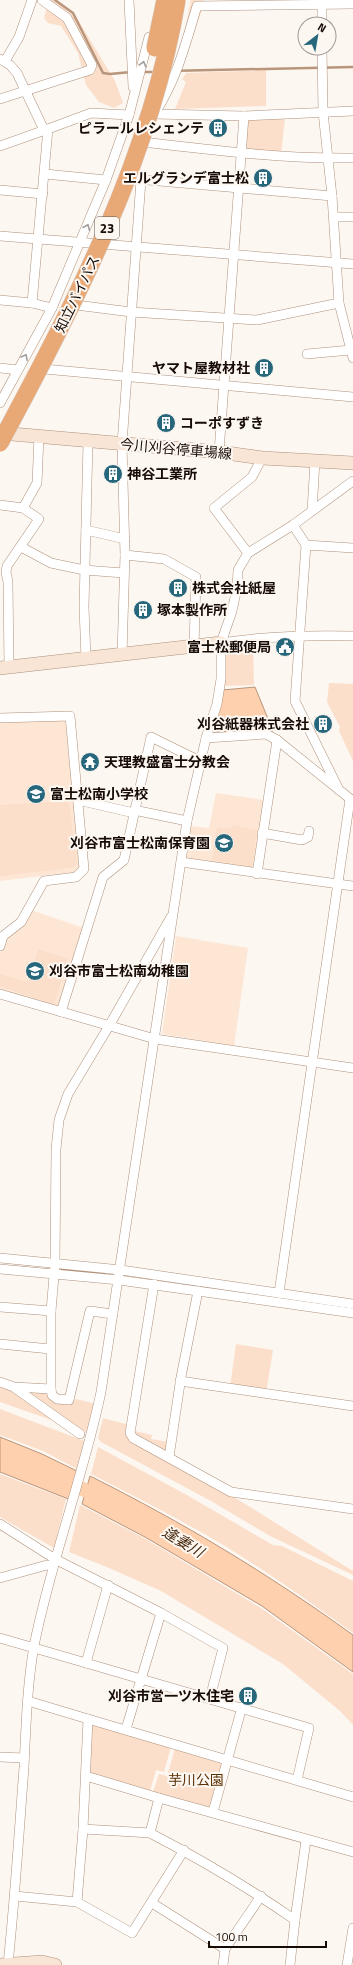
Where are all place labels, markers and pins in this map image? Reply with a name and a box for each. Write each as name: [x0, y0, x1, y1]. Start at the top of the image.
place label: ピラールレシェンテ: [78, 117, 204, 138]
building icon: ピラールレシェンテ: [207, 117, 229, 139]
place label: エルグランデ富士松: [123, 167, 249, 188]
building icon: エルグランデ富士松: [252, 167, 274, 189]
place label: ヤマト屋教材社: [152, 357, 250, 378]
building icon: ヤマト屋教材社: [253, 357, 275, 379]
building icon: コーポすずき: [155, 412, 177, 434]
place label: コーポすずき: [180, 412, 264, 433]
building icon: 神谷工業所: [102, 463, 124, 485]
place label: 神谷工業所: [127, 463, 197, 484]
building icon: 株式会社紙屋: [167, 577, 189, 599]
place label: 株式会社紙屋: [192, 577, 276, 598]
building icon: 塚本製作所: [132, 599, 154, 621]
place label: 塚本製作所: [157, 599, 227, 620]
place label: 富士松郵便局: [187, 636, 271, 657]
public building icon: 富士松郵便局: [274, 636, 296, 658]
place label: 刈谷紙器株式会社: [197, 713, 309, 734]
building icon: 刈谷紙器株式会社: [312, 713, 334, 735]
temple icon: 天理教盛富士分教会: [79, 751, 101, 773]
place label: 天理教盛富士分教会: [104, 751, 230, 772]
school or university icon: 富士松南小学校: [25, 783, 47, 805]
place label: 富士松南小学校: [50, 783, 148, 804]
place label: 刈谷市富士松南保育園: [70, 832, 210, 853]
school or university icon: 刈谷市富士松南保育園: [213, 832, 235, 854]
school or university icon: 刈谷市富士松南幼稚園: [24, 960, 46, 982]
place label: 刈谷市富士松南幼稚園: [49, 960, 189, 981]
place label: 刈谷市営一ツ木住宅: [108, 1685, 234, 1706]
building icon: 刈谷市営一ツ木住宅: [237, 1685, 259, 1707]

